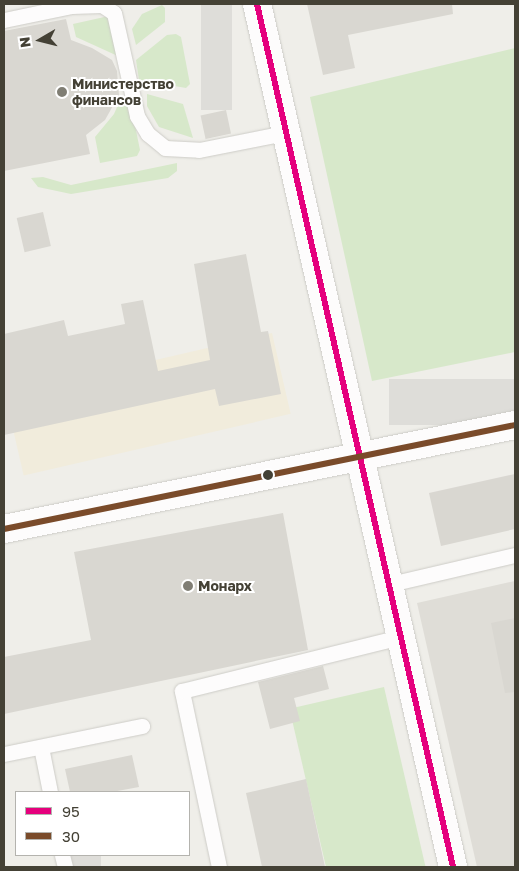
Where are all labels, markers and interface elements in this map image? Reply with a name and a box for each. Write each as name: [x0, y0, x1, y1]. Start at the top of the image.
north arrow: [15, 15, 65, 65]
text: N: [15, 36, 34, 49]
place label: Министерство финансов: [72, 76, 174, 108]
marker: Министерство финансов: [56, 86, 68, 98]
unlabelled marker: [263, 470, 273, 480]
place label: Монарх: [198, 578, 252, 594]
marker: Монарх: [182, 580, 194, 592]
legend: [15, 791, 190, 856]
text: 95: [62, 802, 80, 820]
text: 30: [62, 827, 80, 845]

